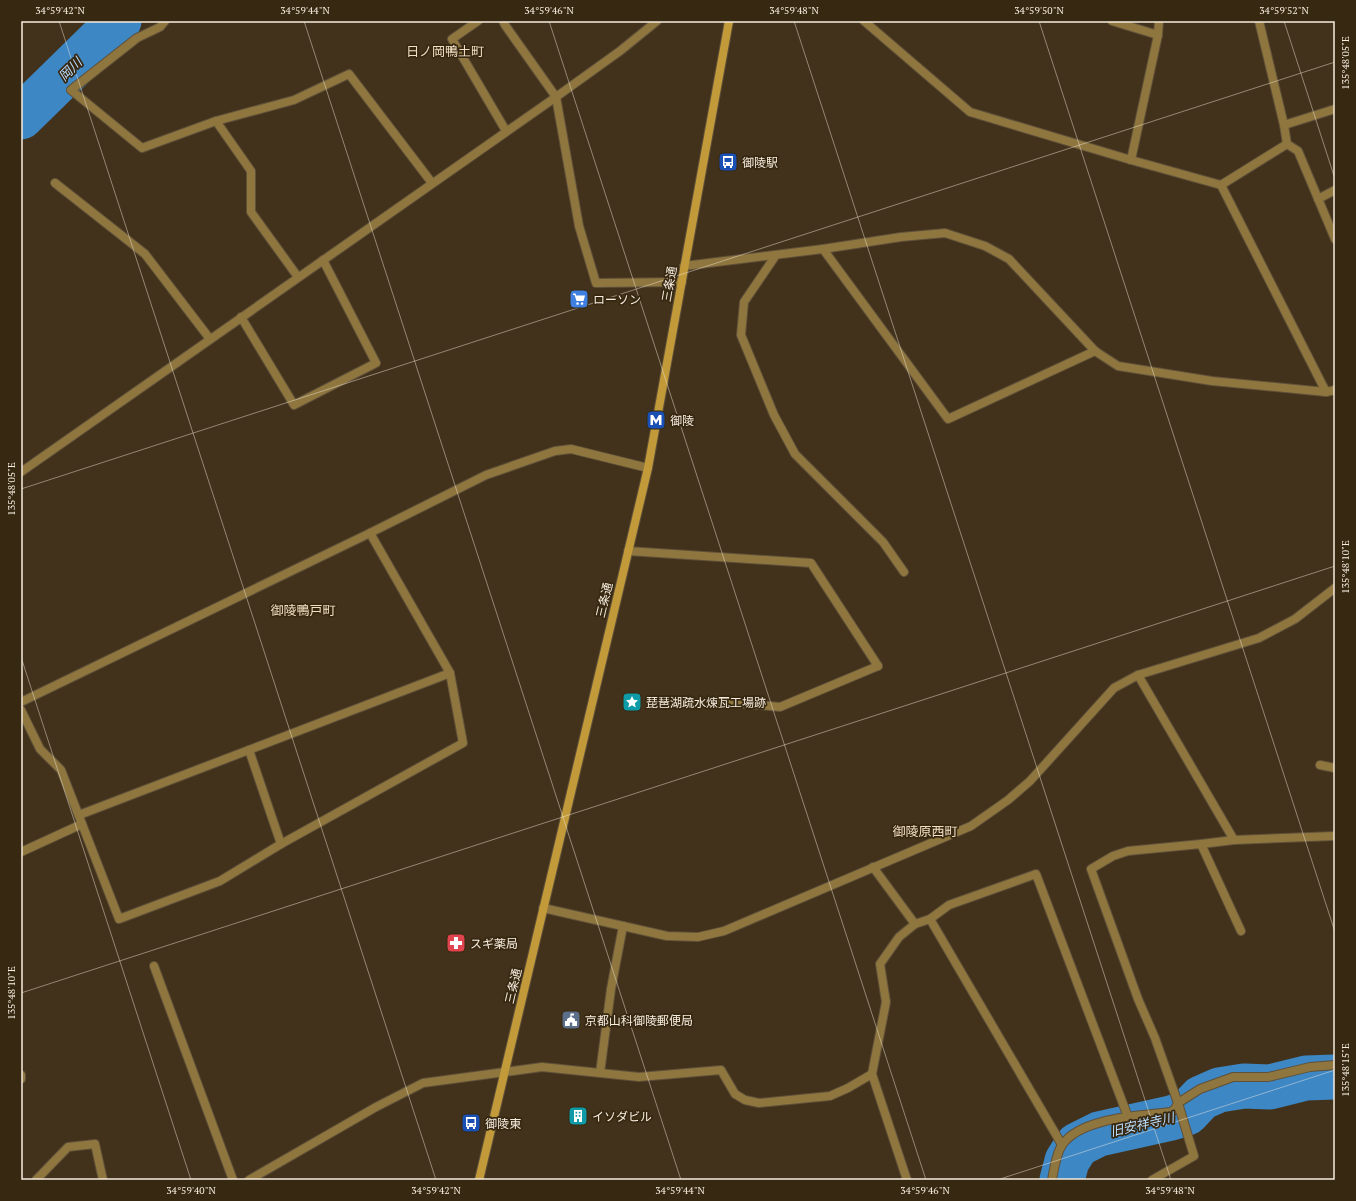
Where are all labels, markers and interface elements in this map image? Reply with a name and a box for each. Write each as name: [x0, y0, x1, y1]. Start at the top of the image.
text: 34°59'42"N: [35, 4, 85, 17]
text: 34°59'44"N: [280, 4, 330, 17]
text: 34°59'46"N: [524, 4, 574, 17]
text: 34°59'48"N: [769, 4, 819, 17]
text: 34°59'50"N: [1014, 4, 1064, 17]
text: 34°59'52"N: [1259, 4, 1309, 17]
text: 135°48'05"E: [1339, 36, 1352, 90]
district label: 日ノ岡鴨土町: [406, 42, 484, 60]
water label: 岡川: [54, 52, 87, 85]
bus stop icon: 御陵駅: [717, 151, 739, 173]
place label: 御陵駅: [742, 155, 778, 170]
street label: 三条通: [658, 265, 680, 303]
supermarket icon: ローソン: [568, 288, 590, 310]
place label: ローソン: [593, 292, 641, 307]
metro station icon: 御陵: [645, 409, 667, 431]
place label: 御陵: [670, 413, 694, 428]
text: 135°48'05"E: [5, 462, 18, 516]
text: 135°48'10"E: [1339, 540, 1352, 594]
street label: 三条通: [593, 581, 615, 619]
district label: 御陵鴨戸町: [270, 601, 336, 619]
place icon: 琵琶湖疏水煉瓦工場跡: [621, 691, 643, 713]
place label: 琵琶湖疏水煉瓦工場跡: [646, 695, 766, 710]
district label: 御陵原西町: [892, 822, 958, 840]
pharmacy icon: スギ薬局: [445, 932, 467, 954]
place label: スギ薬局: [470, 936, 518, 951]
text: 135°48'10"E: [5, 966, 18, 1020]
street label: 三条通: [502, 967, 524, 1005]
public building icon: 京都山科御陵郵便局: [560, 1009, 582, 1031]
place label: 京都山科御陵郵便局: [585, 1013, 693, 1028]
text: 135°48'15"E: [1339, 1043, 1352, 1097]
building icon: イソダビル: [567, 1105, 589, 1127]
water label: 旧安祥寺川: [1108, 1107, 1178, 1140]
place label: イソダビル: [592, 1109, 652, 1124]
bus stop icon: 御陵東: [460, 1112, 482, 1134]
place label: 御陵東: [485, 1116, 521, 1131]
text: 34°59'40"N: [166, 1184, 216, 1197]
text: 34°59'42"N: [411, 1184, 461, 1197]
text: 34°59'44"N: [655, 1184, 705, 1197]
text: 34°59'46"N: [900, 1184, 950, 1197]
text: 34°59'48"N: [1145, 1184, 1195, 1197]

